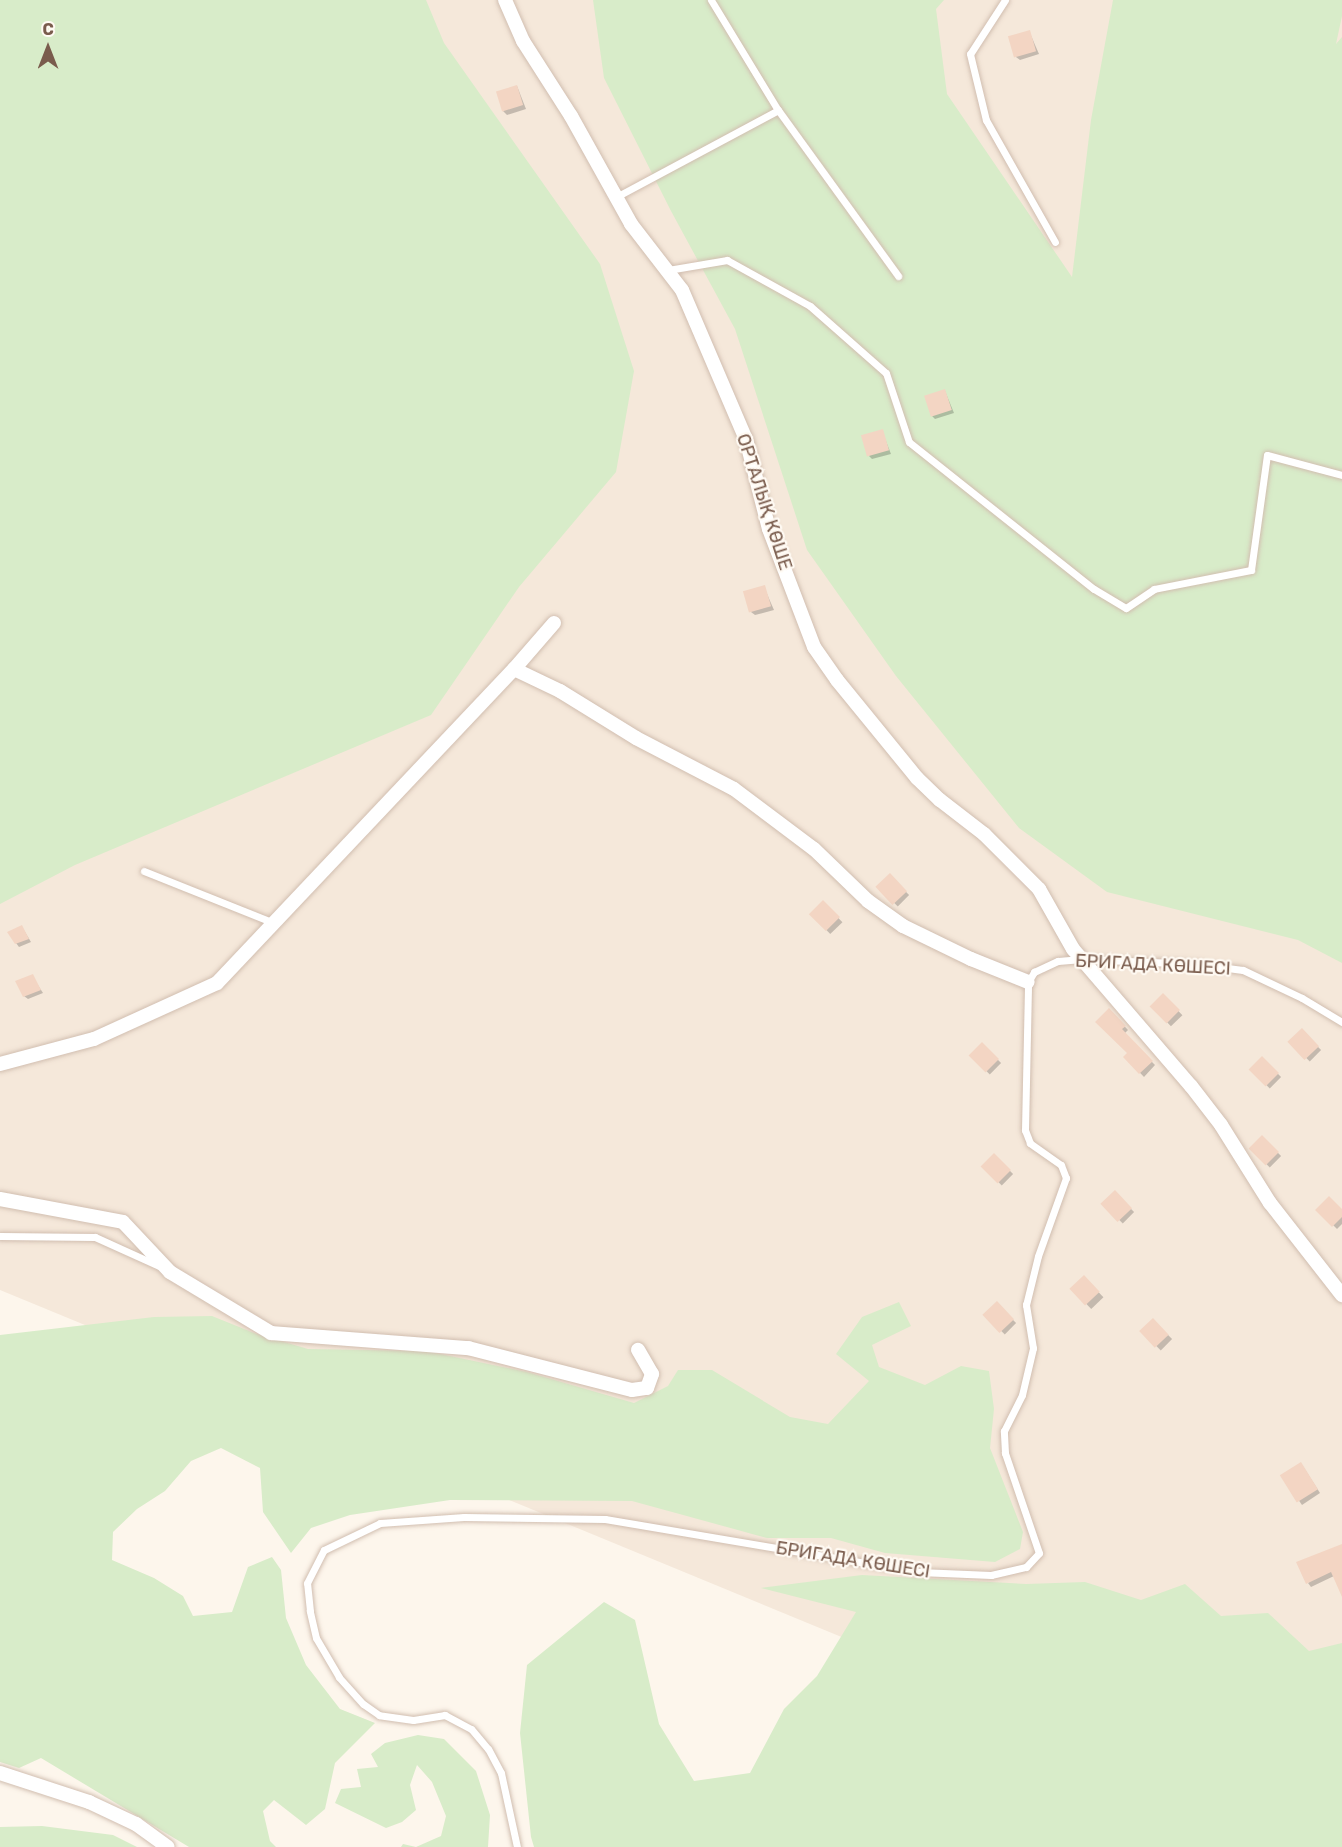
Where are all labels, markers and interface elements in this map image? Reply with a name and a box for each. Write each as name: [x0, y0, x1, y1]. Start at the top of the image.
north arrow: [18, 18, 78, 78]
text: С: [42, 20, 54, 39]
street label: ОРТАЛЫҚ КӨШЕ: [732, 431, 796, 573]
street label: БРИГАДА КӨШЕСІ: [1075, 950, 1231, 980]
street label: БРИГАДА КӨШЕСІ: [774, 1537, 932, 1583]

